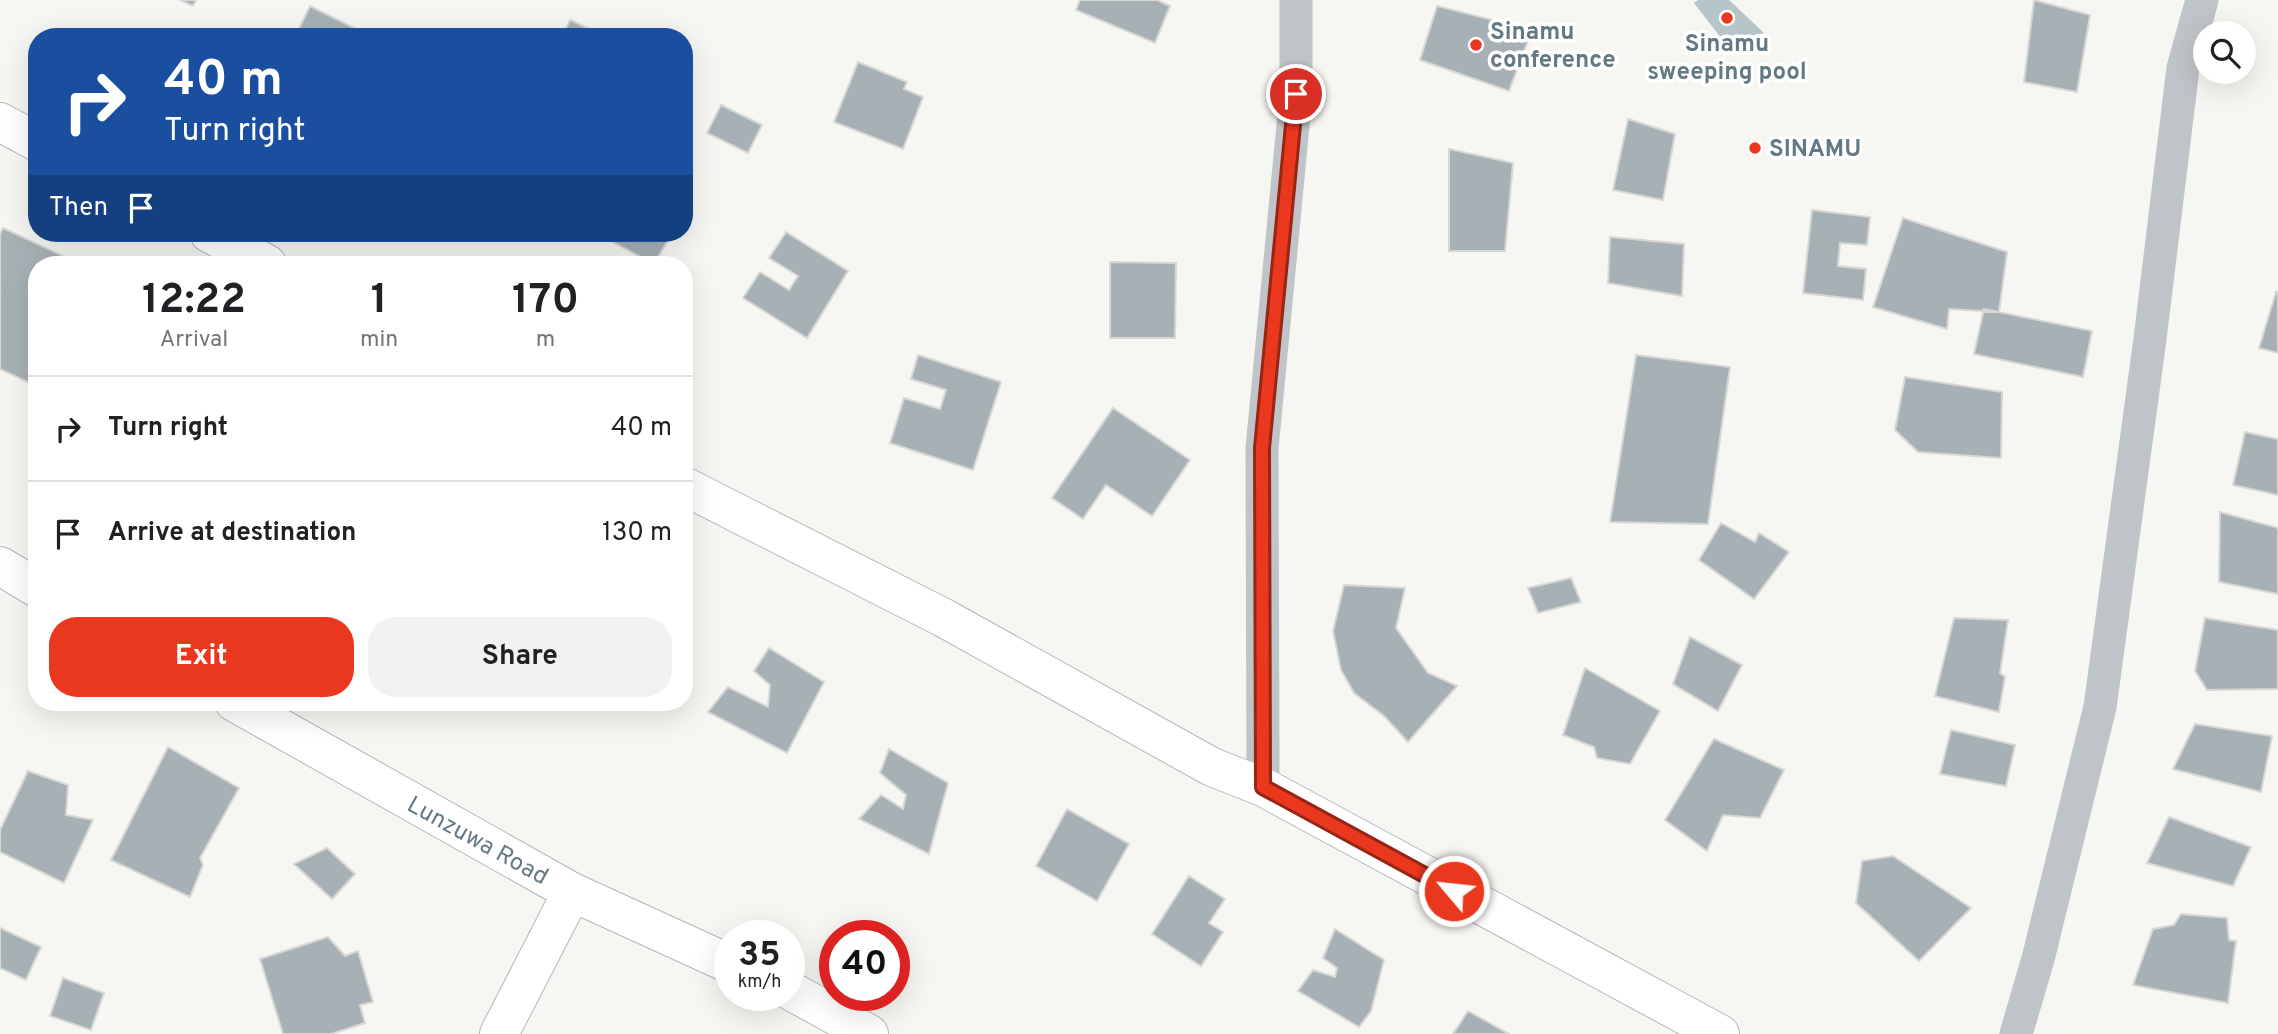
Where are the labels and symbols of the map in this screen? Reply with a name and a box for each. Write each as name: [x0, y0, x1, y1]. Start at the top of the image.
marker: Sinamu sweeping pool: [1719, 10, 1735, 26]
place label: Sinamu conference: [1490, 18, 1616, 76]
place label: Sinamu sweeping pool: [1647, 30, 1807, 88]
marker: Sinamu conference: [1468, 37, 1484, 53]
pin: [1266, 64, 1326, 124]
place label: SINAMU: [1769, 135, 1861, 165]
marker: SINAMU: [1747, 140, 1763, 156]
street label: Lunzuwa Road: [401, 791, 553, 893]
position arrow: [1417, 854, 1491, 928]
speed limit sign: 40: [819, 920, 910, 1011]

